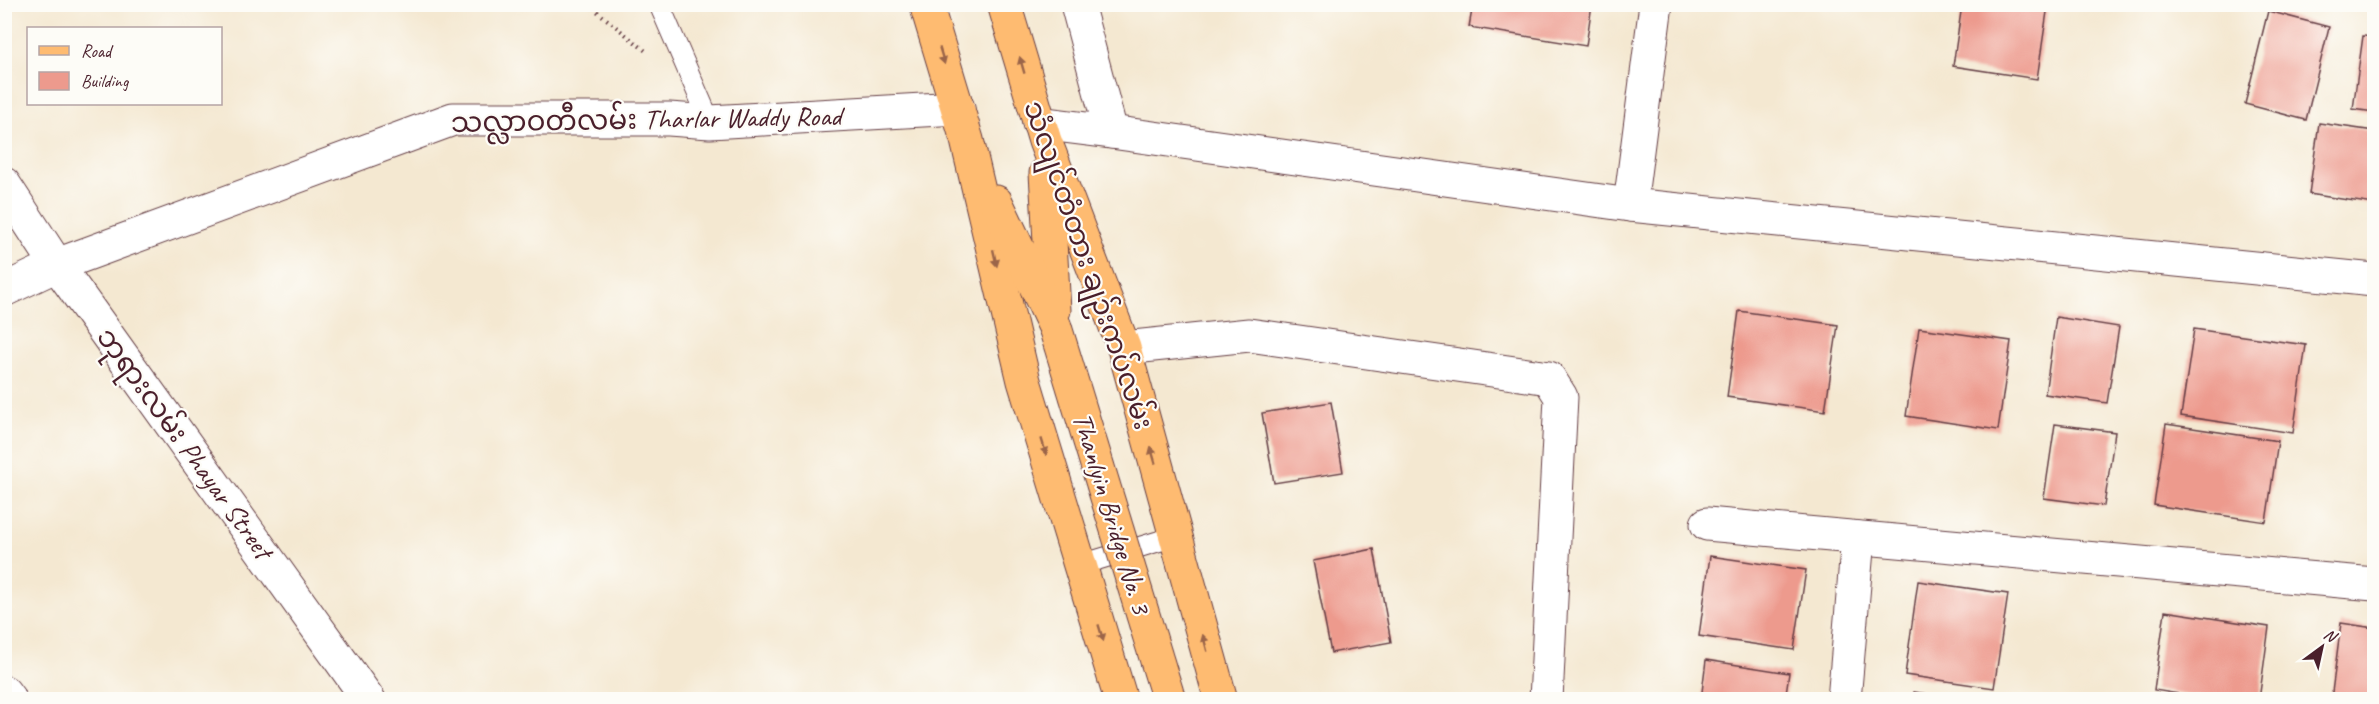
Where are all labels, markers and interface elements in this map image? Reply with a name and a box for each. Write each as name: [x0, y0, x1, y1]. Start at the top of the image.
legend: [27, 27, 222, 105]
text: Road: [81, 40, 114, 62]
one-way arrow: [938, 47, 947, 65]
one-way arrow: [1017, 56, 1026, 74]
text: Building: [81, 70, 130, 92]
street label: သံလျင်တံတား ချဉ်းကပ်လမ်း: [1011, 96, 1163, 436]
street label: သလ္လာဝတီလမ်း Tharlar Waddy Road: [450, 97, 846, 145]
one-way arrow: [990, 249, 1000, 268]
street label: ဘုရားလမ်း Phayar Street: [85, 320, 284, 571]
street label: Thanlyin Bridge No. 3: [1065, 408, 1160, 620]
one-way arrow: [1040, 438, 1049, 456]
one-way arrow: [1148, 446, 1158, 464]
north arrow: [2292, 617, 2352, 677]
text: N: [2320, 624, 2342, 648]
one-way arrow: [1097, 625, 1106, 643]
one-way arrow: [1200, 634, 1210, 652]

